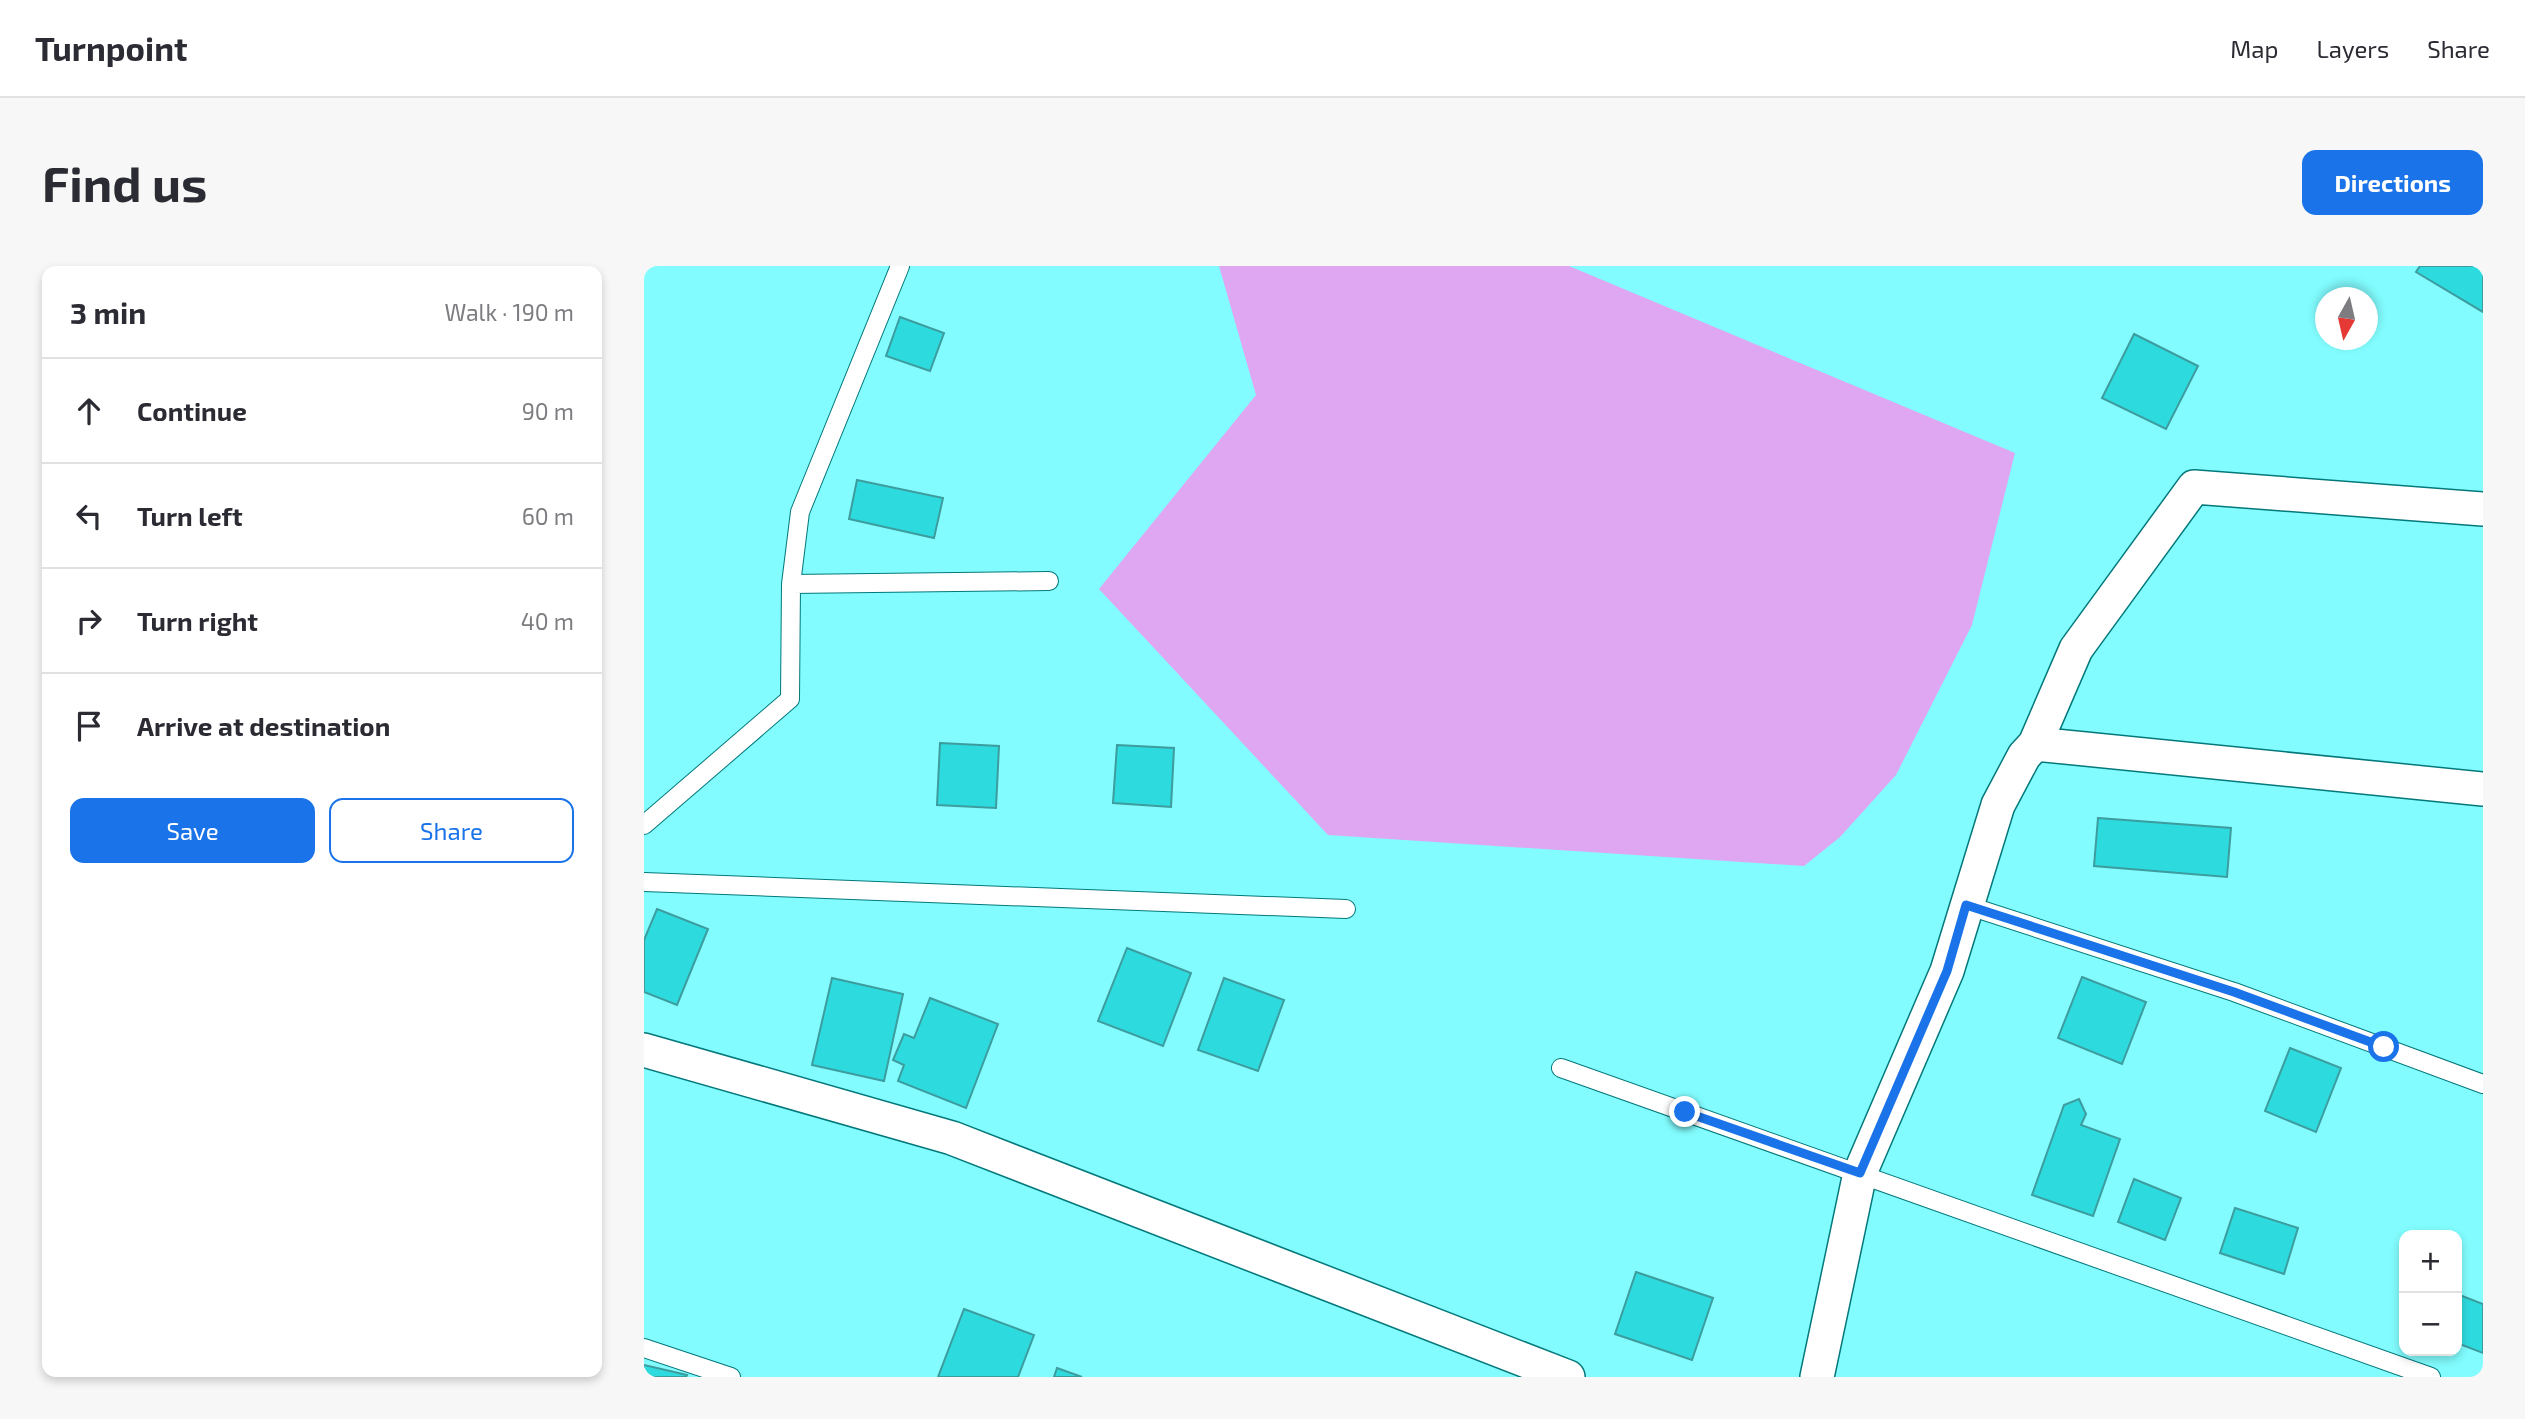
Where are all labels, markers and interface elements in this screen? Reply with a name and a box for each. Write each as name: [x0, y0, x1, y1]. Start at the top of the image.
text: Turnpoint: [35, 28, 188, 68]
text: Map: [2230, 34, 2278, 63]
text: Layers: [2316, 34, 2389, 63]
text: Share: [2427, 34, 2490, 63]
button: Directions: [2302, 150, 2483, 215]
text: Find us: [42, 153, 207, 212]
north arrow: [2315, 287, 2378, 350]
text: 3 min: [70, 294, 146, 330]
text: Walk · 190 m: [444, 298, 574, 326]
icon: ahead: [70, 392, 108, 430]
text: Continue: [137, 395, 247, 426]
text: 90 m: [522, 397, 574, 425]
icon: left: [70, 497, 108, 535]
text: Turn left: [137, 500, 243, 531]
text: 60 m: [522, 502, 574, 530]
icon: right: [70, 602, 108, 640]
text: Turn right: [137, 605, 258, 636]
text: 40 m: [521, 607, 574, 635]
icon: arrive: [70, 707, 108, 745]
text: Arrive at destination: [137, 710, 390, 741]
button: Save: [70, 798, 315, 863]
button: Share: [329, 798, 574, 863]
route start: [2368, 1031, 2399, 1062]
route end: [1669, 1096, 1700, 1127]
map controls: [2399, 1230, 2462, 1356]
button: +: [2399, 1230, 2462, 1293]
button: −: [2399, 1293, 2462, 1356]

